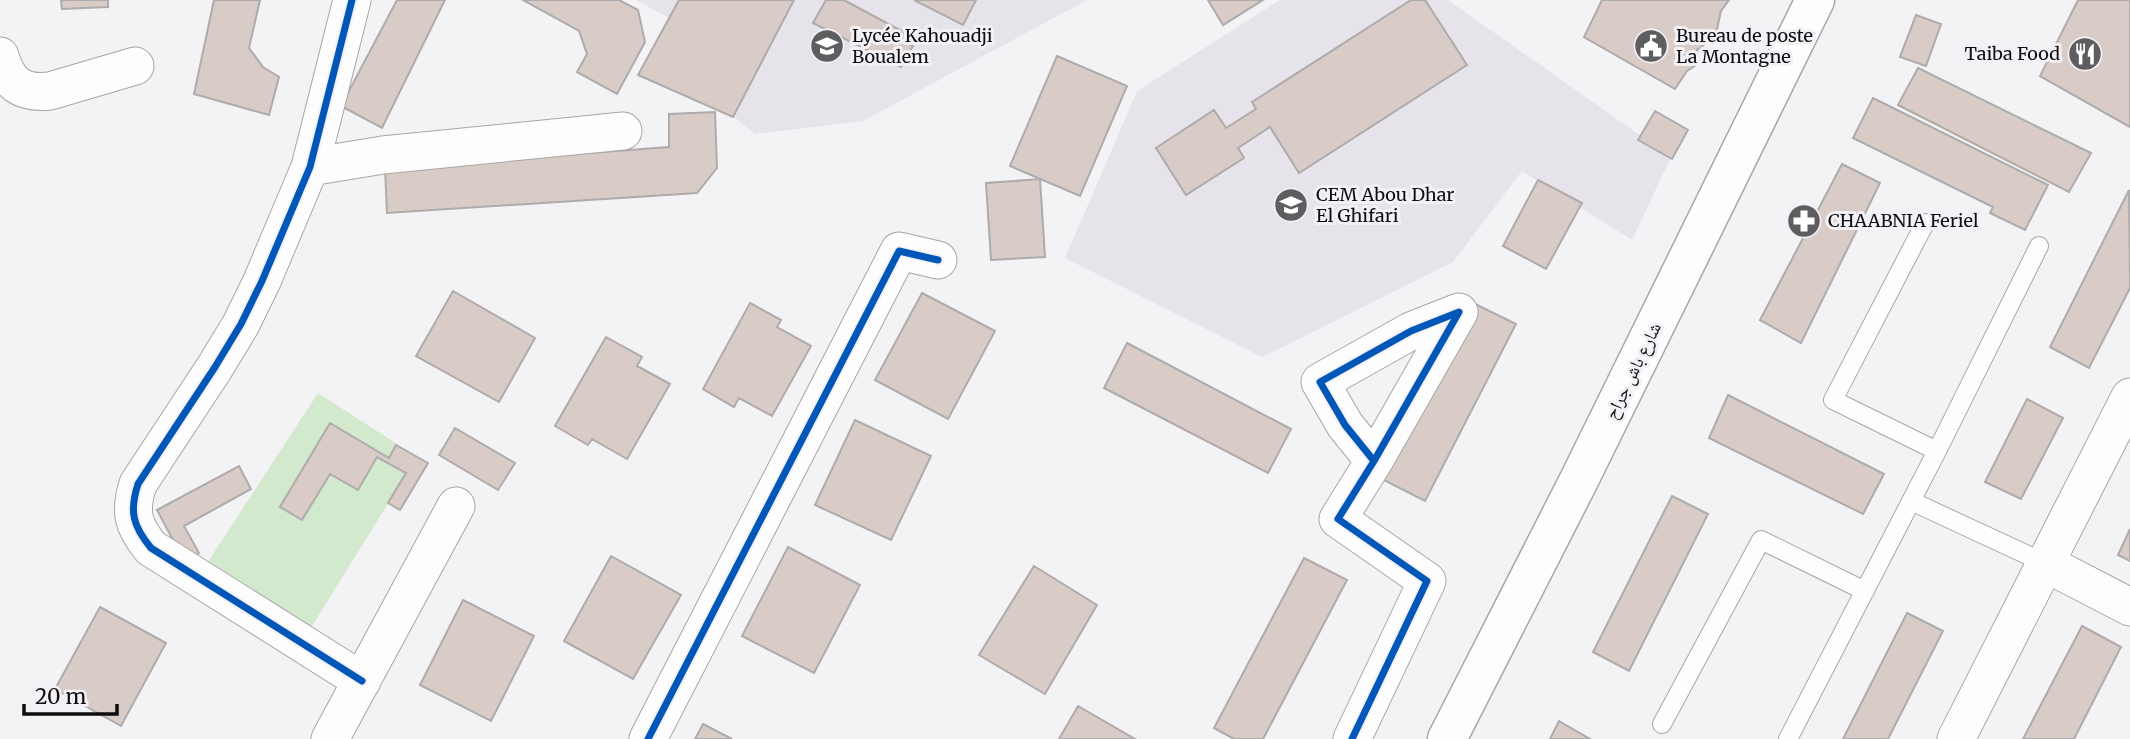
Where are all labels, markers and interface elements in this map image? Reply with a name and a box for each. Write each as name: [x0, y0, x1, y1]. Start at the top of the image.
place label: Lycée Kahouadji Boualem: [852, 24, 993, 68]
place label: Bureau de poste La Montagne: [1676, 24, 1813, 68]
school or university icon: Lycée Kahouadji Boualem: [808, 27, 846, 65]
public building icon: Bureau de poste La Montagne: [1632, 27, 1670, 65]
restaurant icon: Taiba Food: [2066, 35, 2104, 73]
place label: Taiba Food: [1964, 42, 2060, 65]
place label: CEM Abou Dhar El Ghifari: [1316, 183, 1454, 227]
school or university icon: CEM Abou Dhar El Ghifari: [1272, 186, 1310, 224]
pharmacy icon: CHAABNIA Feriel: [1785, 202, 1823, 240]
place label: CHAABNIA Feriel: [1828, 209, 1979, 232]
street label: شارع باش جراح: [1599, 319, 1667, 423]
scale bar: [24, 672, 117, 716]
text: 20 m: [35, 683, 87, 710]

